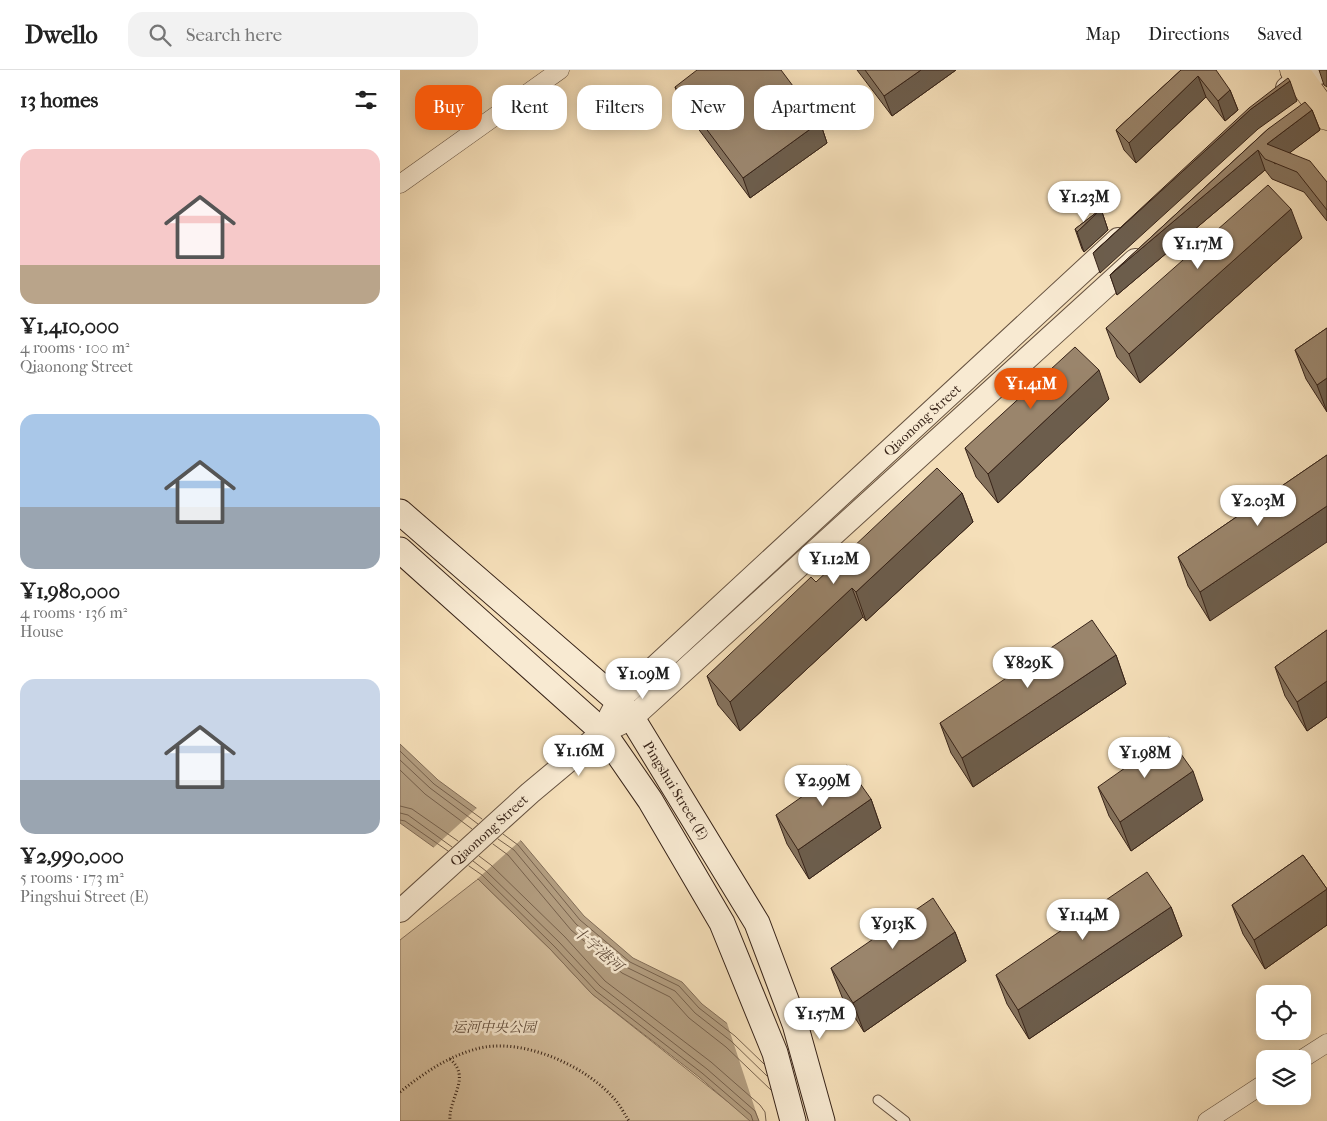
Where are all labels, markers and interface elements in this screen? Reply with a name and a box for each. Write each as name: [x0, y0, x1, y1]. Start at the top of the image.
search box: [128, 12, 478, 57]
text: Dwello: [25, 21, 98, 49]
icon: search: [146, 21, 174, 49]
text: Search here: [186, 24, 282, 46]
text: Map: [1086, 24, 1120, 45]
text: Directions: [1148, 24, 1229, 45]
text: Saved: [1257, 24, 1302, 45]
chip: Buy: [415, 85, 482, 130]
chip: Rent: [492, 85, 567, 130]
chip: Filters: [577, 85, 662, 130]
chip: New: [672, 85, 744, 130]
chip: Apartment: [754, 85, 874, 130]
icon: filters: [352, 86, 380, 114]
text: 13 homes: [20, 88, 98, 112]
pin: ¥1.23M: [1043, 180, 1125, 223]
icon: home: [155, 182, 245, 272]
text: ¥1.23M: [1059, 187, 1109, 206]
pin: ¥1.17M: [1157, 228, 1239, 270]
text: ¥1.17M: [1173, 234, 1223, 253]
text: ¥1,410,000: [20, 314, 119, 338]
text: 4 rooms · 100 m²: [20, 338, 130, 357]
text: Qiaonong Street: [20, 357, 133, 376]
pin: ¥1.41M: [990, 368, 1072, 410]
text: ¥1.41M: [1005, 374, 1057, 393]
street label: Qiaonong Street: [880, 380, 964, 460]
icon: home: [155, 447, 245, 537]
pin: ¥2.03M: [1217, 484, 1299, 527]
text: ¥2.03M: [1231, 491, 1285, 510]
pin: ¥1.12M: [793, 542, 875, 585]
text: ¥1.12M: [809, 549, 859, 568]
text: ¥1,980,000: [20, 579, 120, 603]
text: 4 rooms · 136 m²: [20, 603, 127, 622]
text: House: [20, 622, 63, 641]
pin: ¥829K: [993, 646, 1063, 689]
text: ¥829K: [1004, 653, 1052, 672]
pin: ¥1.09M: [602, 658, 684, 700]
text: ¥1.09M: [616, 664, 670, 683]
icon: home: [155, 712, 245, 802]
pin: ¥1.16M: [538, 734, 620, 777]
pin: ¥1.98M: [1104, 736, 1186, 779]
street label: Pingshui Street (E): [639, 738, 713, 843]
text: ¥1.16M: [554, 741, 604, 760]
text: ¥1.98M: [1119, 743, 1171, 762]
pin: ¥2.99M: [782, 764, 864, 807]
text: ¥2.99M: [796, 771, 850, 790]
street label: Qiaonong Street: [446, 791, 531, 870]
text: ¥2,990,000: [20, 844, 124, 868]
text: 5 rooms · 173 m²: [20, 868, 124, 887]
text: Pingshui Street (E): [20, 887, 148, 906]
pin: ¥1.14M: [1042, 898, 1124, 941]
text: ¥1.14M: [1057, 905, 1109, 924]
pin: ¥913K: [858, 908, 928, 950]
text: ¥913K: [871, 914, 915, 933]
water label: 十字港河: [569, 923, 629, 977]
map controls: [1256, 985, 1311, 1105]
button: locate: [1256, 985, 1311, 1040]
pin: ¥1.57M: [779, 998, 861, 1040]
text: ¥1.57M: [795, 1004, 845, 1023]
park label: 运河中央公园: [452, 1019, 538, 1036]
button: layers: [1256, 1050, 1311, 1105]

